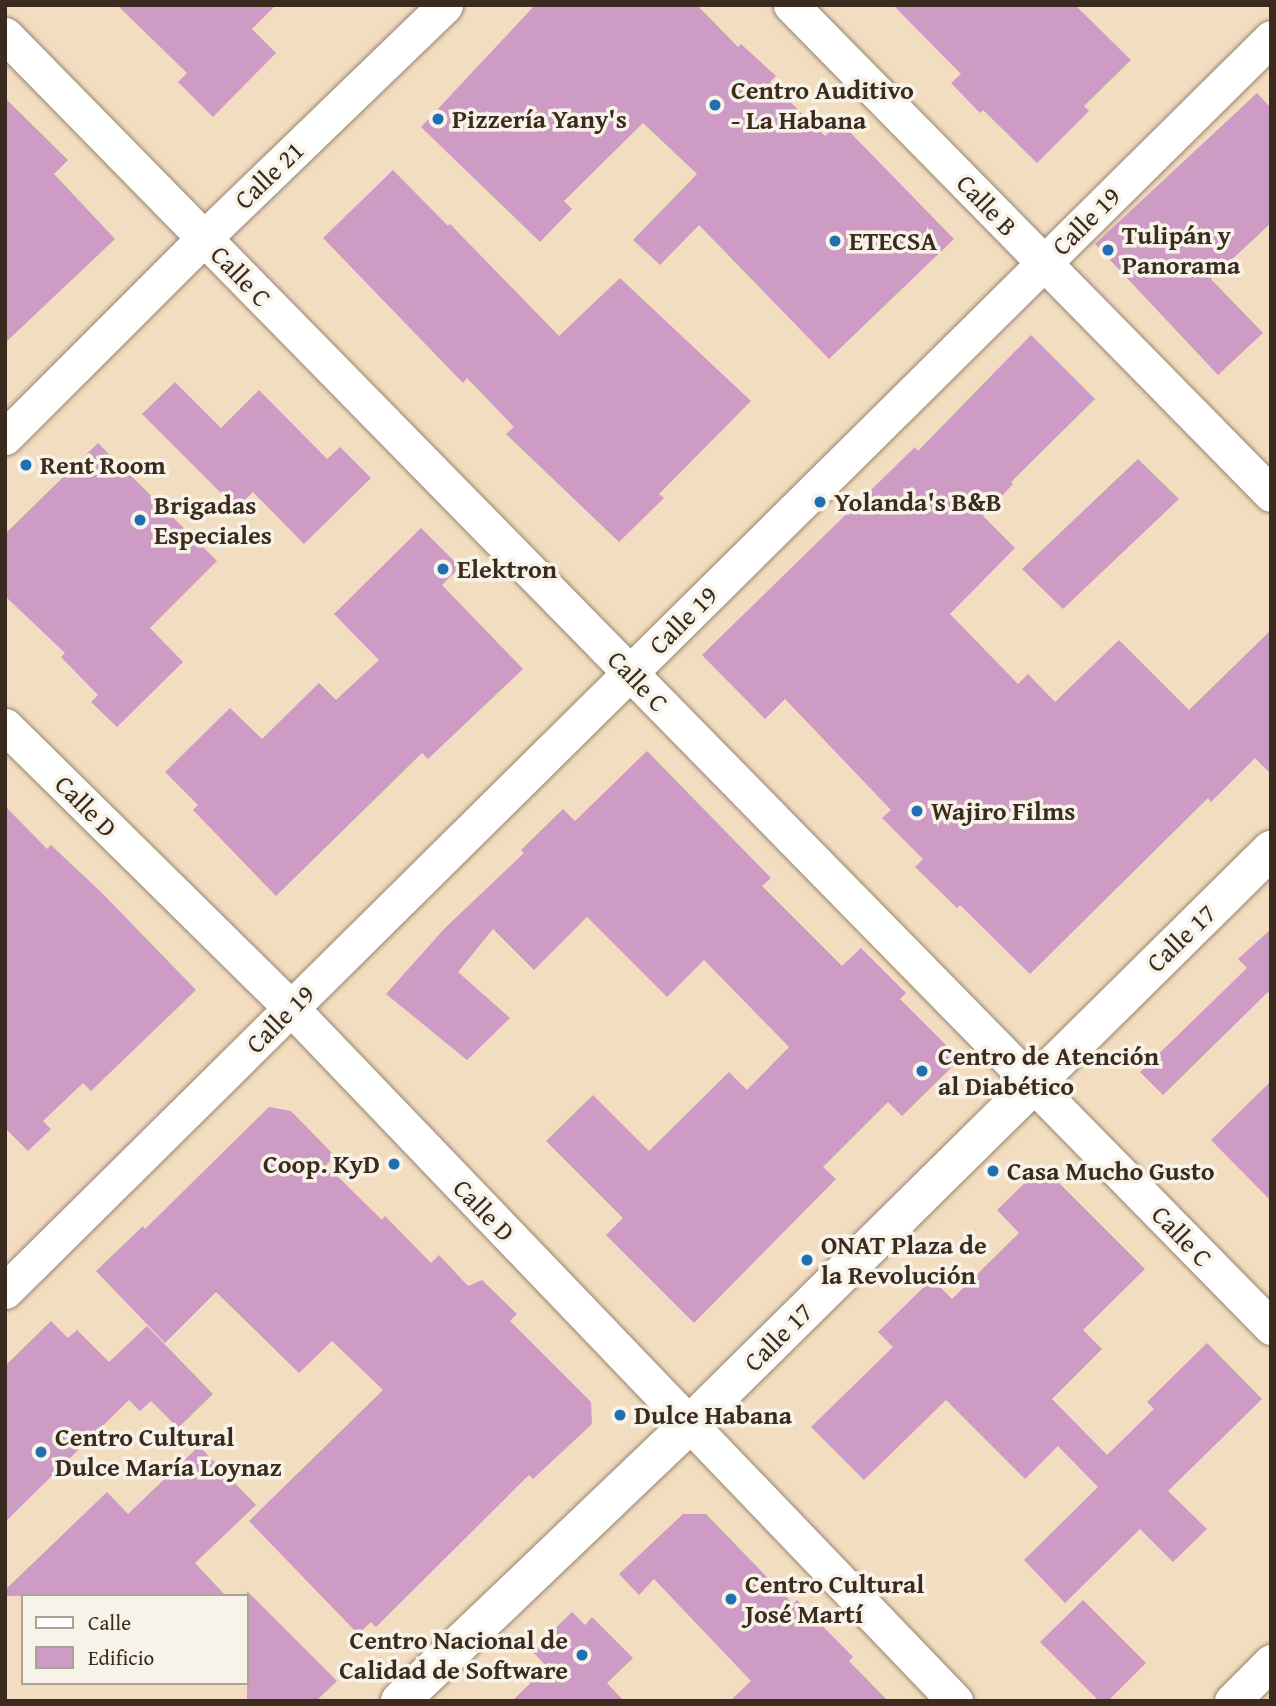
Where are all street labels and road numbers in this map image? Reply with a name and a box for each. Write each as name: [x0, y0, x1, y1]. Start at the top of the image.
street label: Calle 21: [228, 135, 310, 215]
street label: Calle B: [950, 168, 1024, 242]
street label: Calle 19: [1045, 180, 1127, 262]
street label: Calle C: [204, 239, 278, 313]
street label: Calle 19: [642, 579, 724, 661]
street label: Calle C: [601, 644, 675, 718]
street label: Calle D: [49, 769, 123, 843]
street label: Calle 17: [1140, 898, 1222, 978]
street label: Calle 19: [239, 978, 321, 1060]
street label: Calle D: [447, 1172, 521, 1248]
street label: Calle C: [1145, 1199, 1219, 1273]
street label: Calle 17: [737, 1296, 819, 1378]

